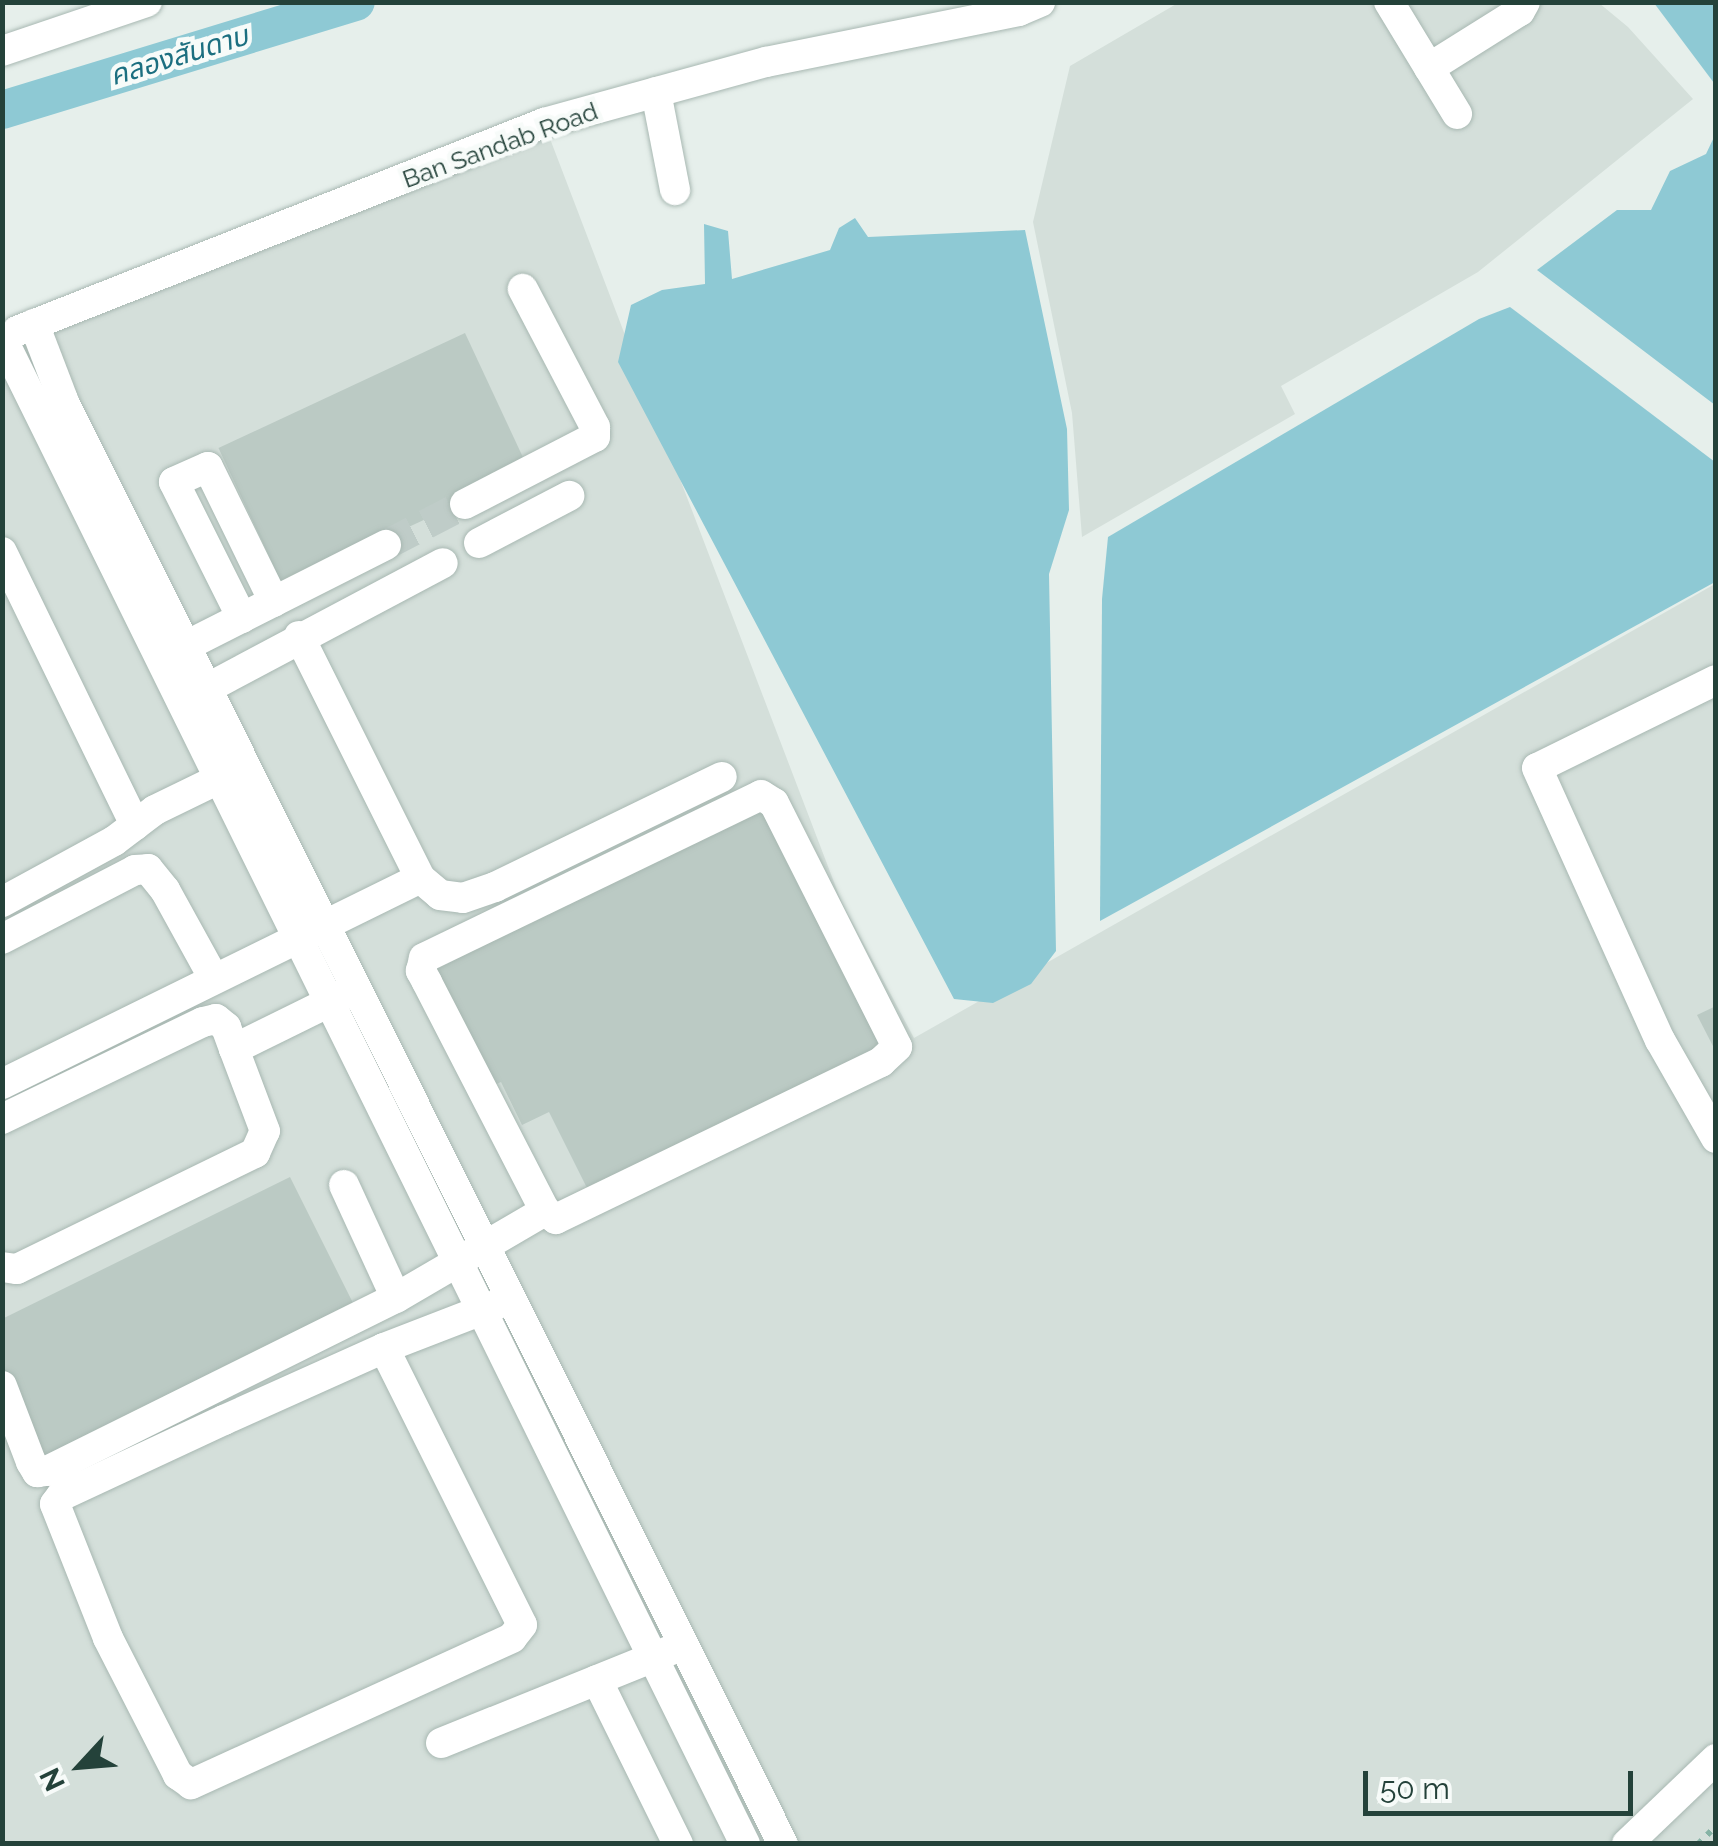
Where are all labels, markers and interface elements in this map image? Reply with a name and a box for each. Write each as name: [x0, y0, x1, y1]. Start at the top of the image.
water label: คลองสันดาบ: [106, 19, 252, 93]
street label: Ban Sandab Road: [398, 96, 602, 194]
north arrow: [30, 1716, 130, 1816]
scale bar: [1368, 1751, 1638, 1813]
text: N: [33, 1763, 72, 1796]
text: 50 m: [1380, 1771, 1450, 1806]

